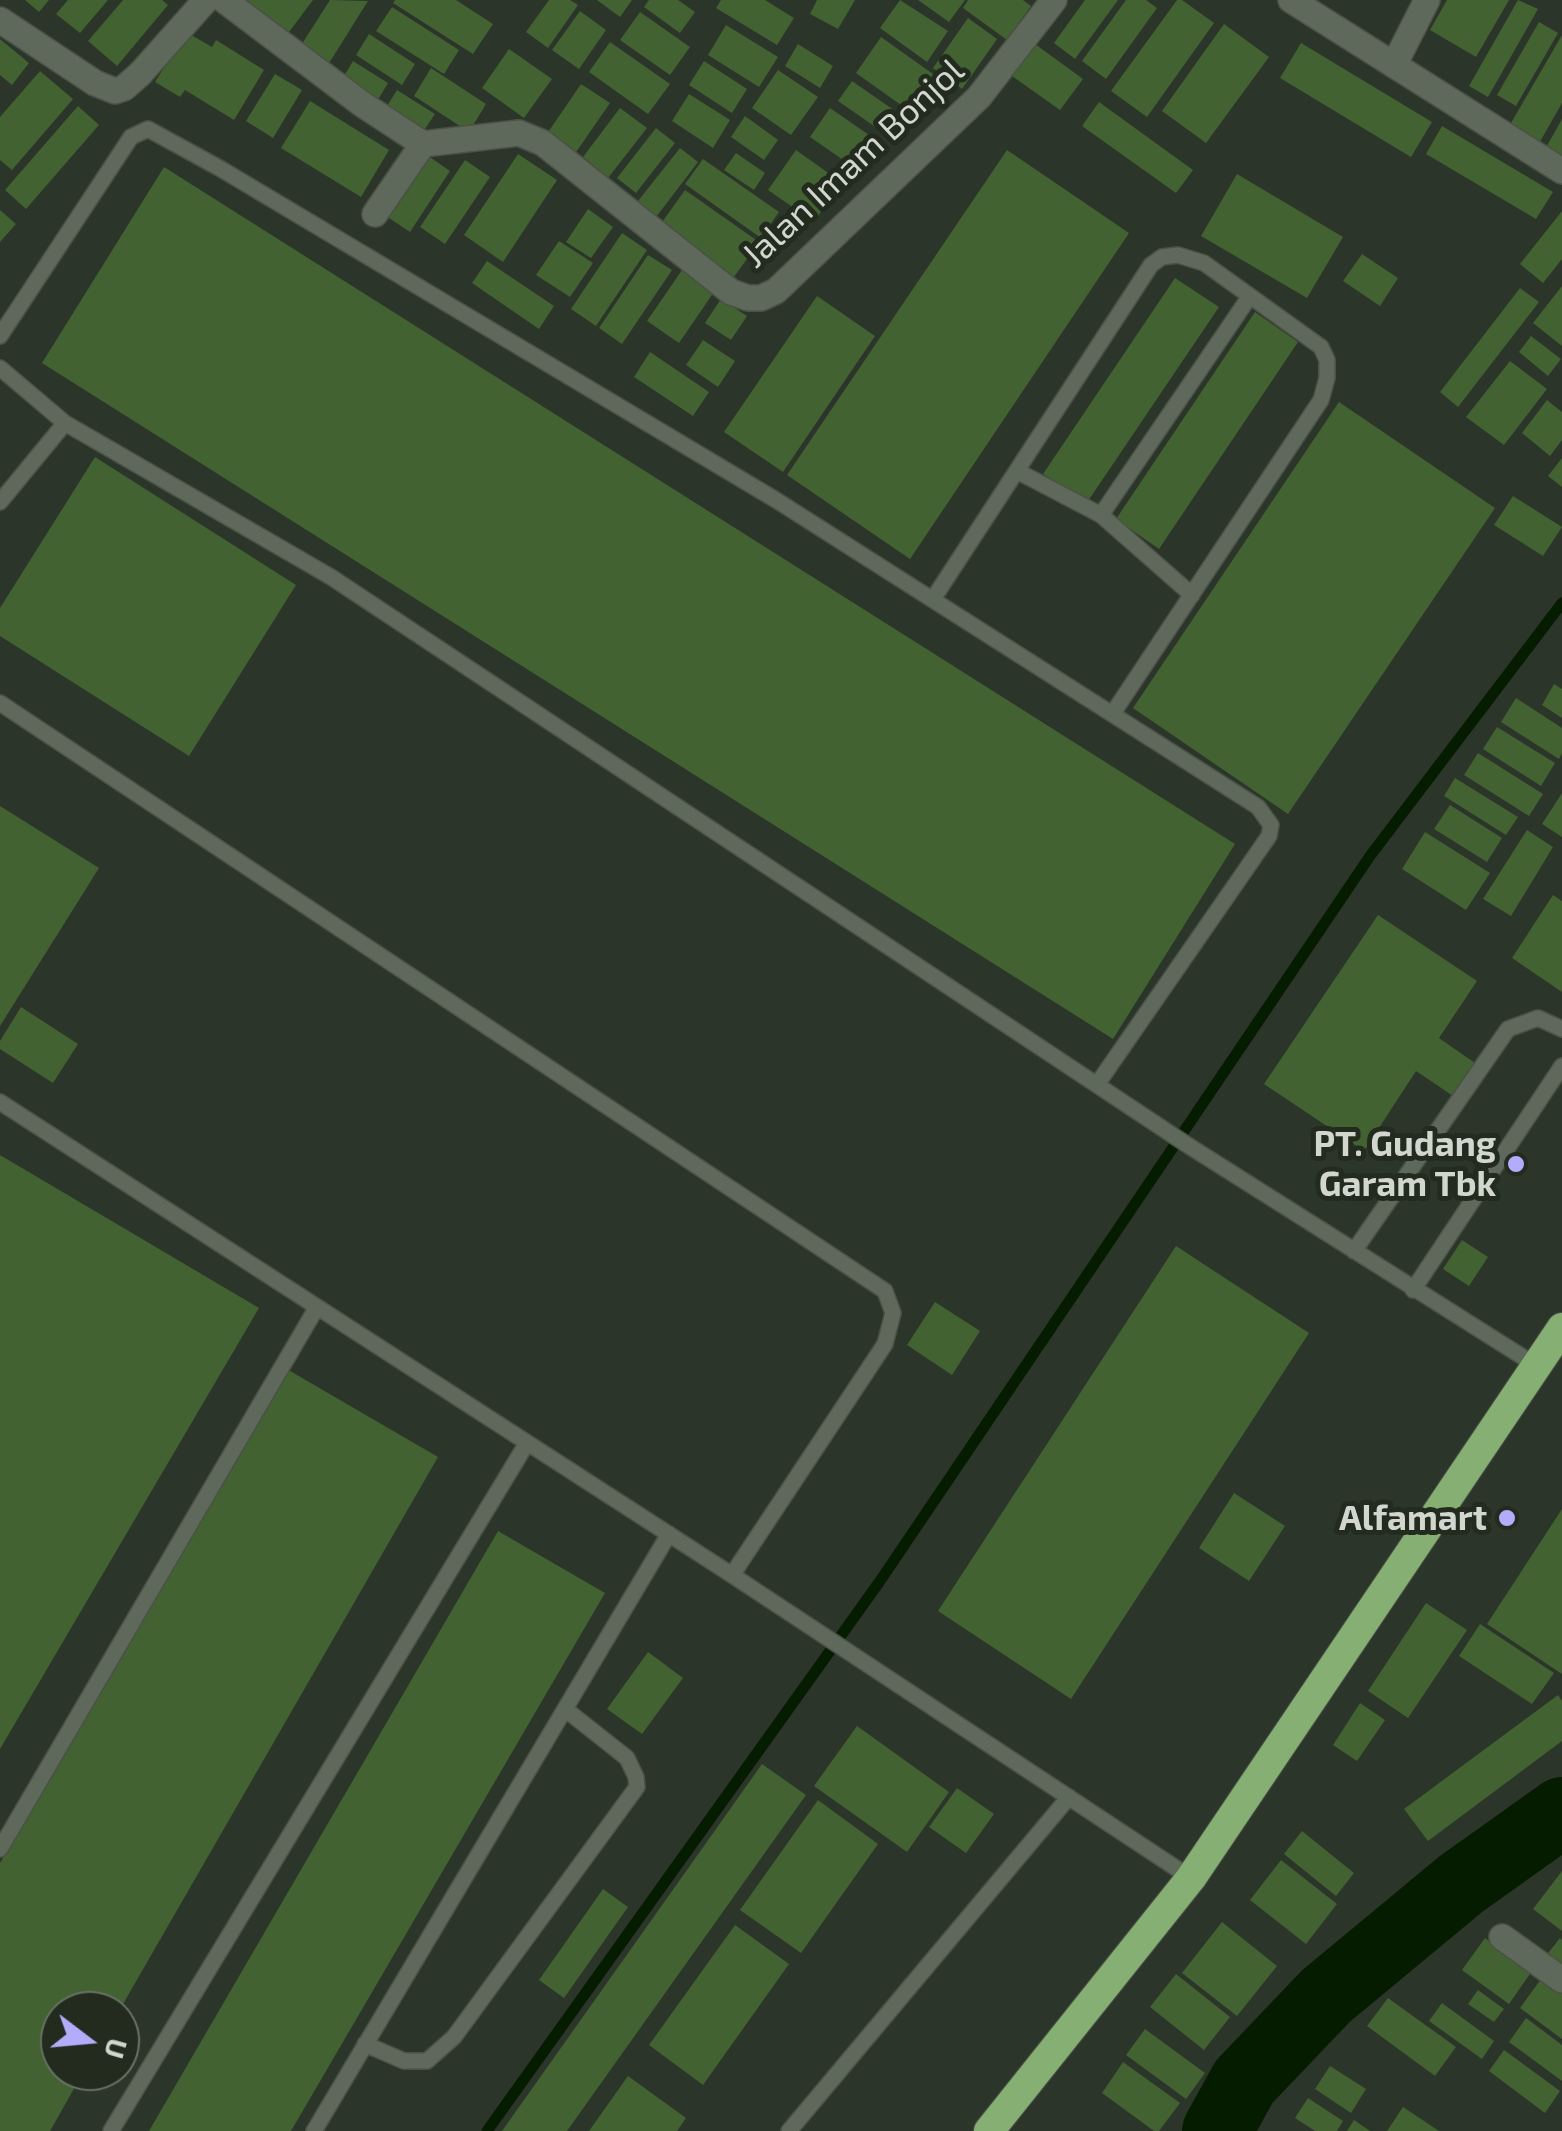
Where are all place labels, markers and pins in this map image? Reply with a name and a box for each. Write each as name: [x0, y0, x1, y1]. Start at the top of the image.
place label: PT. Gudang Garam Tbk: [1313, 1123, 1496, 1205]
marker: PT. Gudang Garam Tbk: [1505, 1153, 1527, 1175]
place label: Alfamart: [1339, 1497, 1487, 1539]
marker: Alfamart: [1496, 1507, 1518, 1529]

